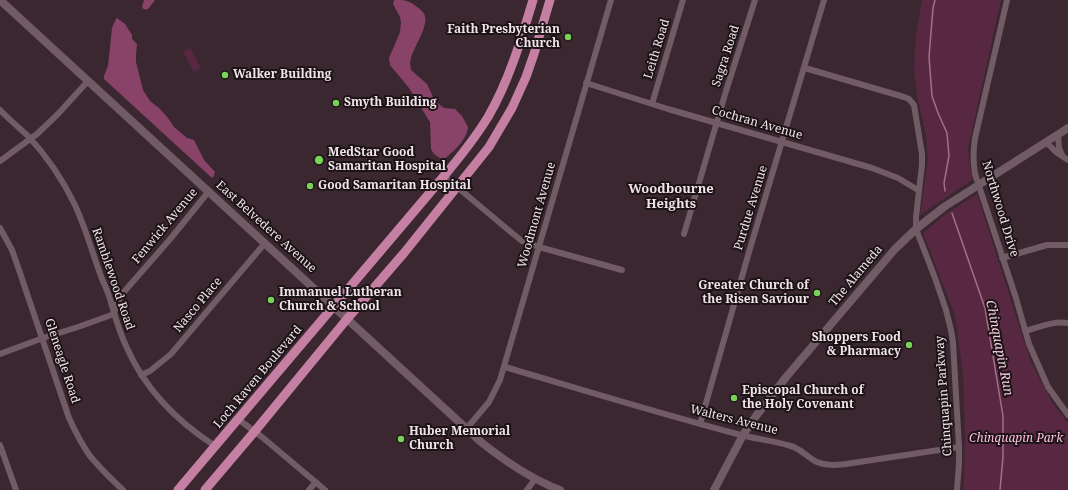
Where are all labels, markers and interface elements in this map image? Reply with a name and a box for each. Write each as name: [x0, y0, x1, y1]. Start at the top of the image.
street label: Leith Road: [641, 17, 673, 81]
place label: Faith Presbyterian Church: [447, 23, 560, 51]
street label: Sagra Road: [709, 23, 743, 89]
marker: Faith Presbyterian Church: [563, 32, 573, 42]
place label: Walker Building: [233, 68, 331, 82]
marker: Walker Building: [220, 70, 230, 80]
place label: Smyth Building: [344, 96, 437, 110]
marker: Smyth Building: [331, 98, 341, 108]
street label: Cochran Avenue: [710, 103, 804, 143]
place label: MedStar Good Samaritan Hospital: [328, 146, 446, 174]
marker: MedStar Good Samaritan Hospital: [313, 154, 325, 166]
street label: Northwood Drive: [979, 159, 1021, 259]
street label: Woodmont Avenue: [515, 160, 559, 270]
street label: Purdue Avenue: [731, 164, 771, 252]
street label: East Belvedere Avenue: [213, 178, 319, 276]
place label: Good Samaritan Hospital: [318, 179, 471, 193]
marker: Good Samaritan Hospital: [305, 181, 315, 191]
district label: Woodbourne Heights: [628, 181, 714, 212]
street label: Fenwick Avenue: [129, 185, 201, 267]
street label: Ramblewood Road: [89, 226, 137, 332]
street label: The Alameda: [826, 243, 886, 309]
street label: Nasco Place: [171, 275, 225, 335]
place label: Greater Church of the Risen Saviour: [698, 279, 809, 307]
place label: Immanuel Lutheran Church & School: [279, 286, 402, 314]
marker: Greater Church of the Risen Saviour: [812, 288, 822, 298]
marker: Immanuel Lutheran Church & School: [266, 295, 276, 305]
water label: Chinquapin Run: [982, 299, 1016, 397]
street label: Gleneagle Road: [42, 317, 82, 405]
street label: Loch Raven Boulevard: [211, 323, 305, 431]
place label: Shoppers Food & Pharmacy: [812, 331, 901, 359]
street label: Chinquapin Parkway: [933, 335, 955, 457]
marker: Shoppers Food & Pharmacy: [904, 340, 914, 350]
place label: Episcopal Church of the Holy Covenant: [742, 384, 864, 412]
marker: Episcopal Church of the Holy Covenant: [729, 393, 739, 403]
street label: Walters Avenue: [689, 402, 779, 438]
place label: Huber Memorial Church: [409, 425, 510, 453]
park label: Chinquapin Park: [969, 432, 1063, 446]
marker: Huber Memorial Church: [396, 434, 406, 444]

